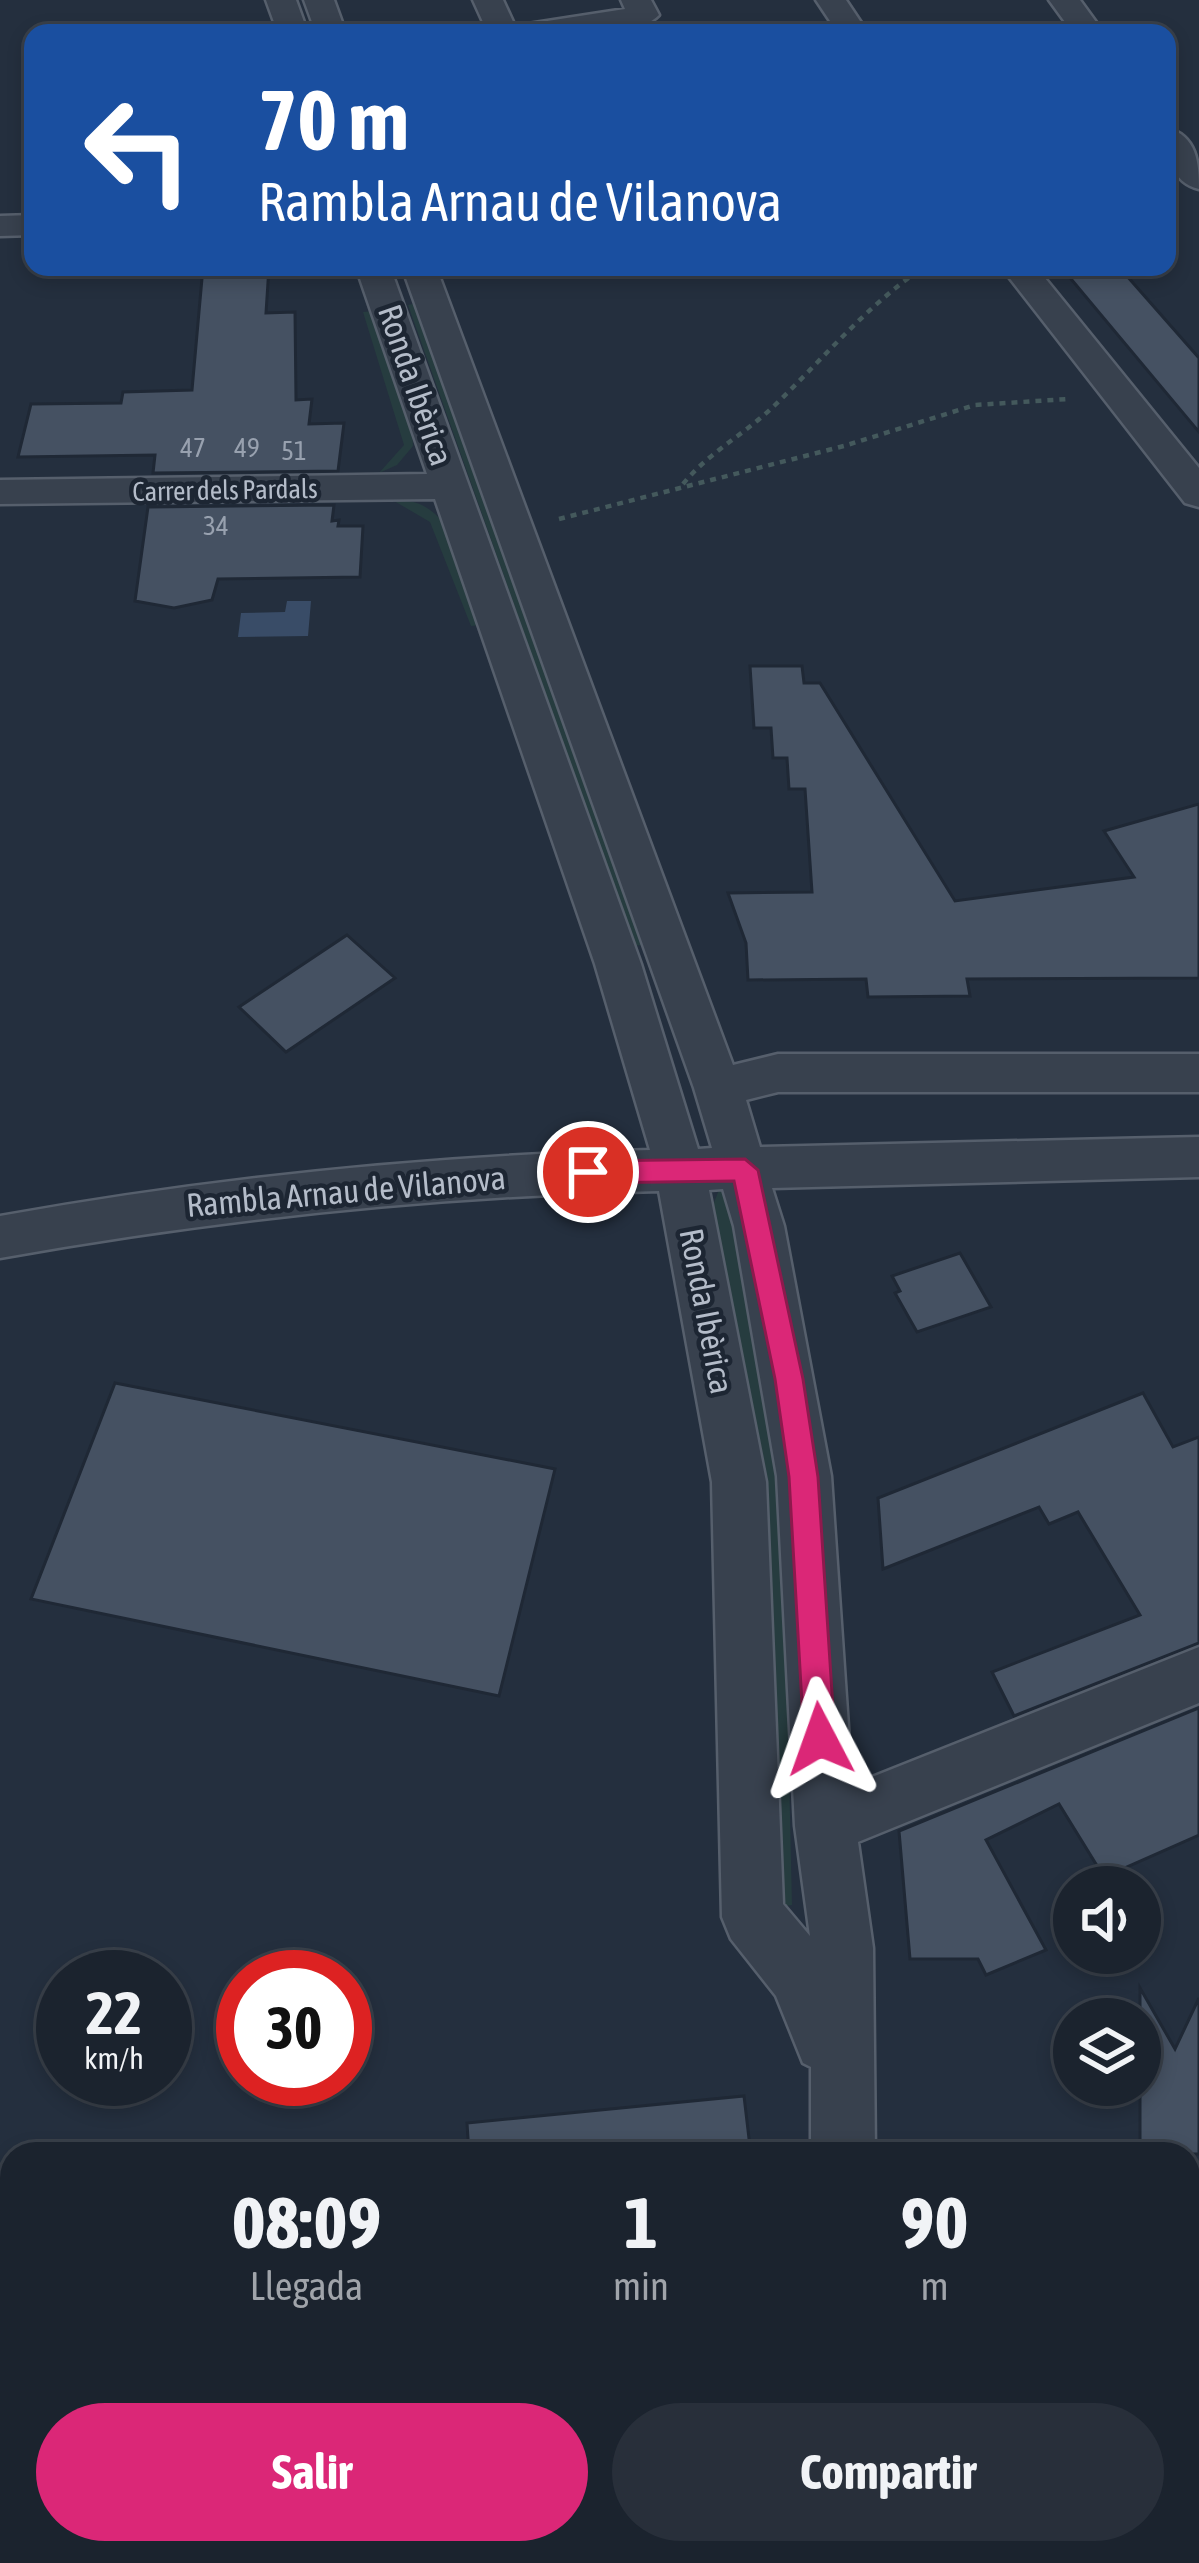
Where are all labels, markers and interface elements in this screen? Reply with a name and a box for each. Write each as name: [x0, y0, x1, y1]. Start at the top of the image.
icon: left: [60, 72, 216, 228]
text: 70 m: [258, 72, 409, 168]
text: Rambla Arnau de Vilanova: [258, 171, 782, 232]
street label: Ronda Ibèrica: [371, 300, 461, 470]
house number: 47: [180, 432, 206, 463]
house number: 49: [234, 432, 260, 463]
house number: 51: [281, 435, 307, 466]
street label: Carrer dels Pardals: [132, 473, 318, 507]
house number: 34: [203, 510, 229, 541]
pin: [537, 1121, 639, 1223]
icon: arrive: [555, 1139, 621, 1205]
street label: Rambla Arnau de Vilanova: [185, 1158, 507, 1224]
street label: Ronda Ibèrica: [672, 1225, 742, 1397]
position arrow: [757, 1676, 883, 1802]
map controls: [1053, 1866, 1161, 2106]
button: sound: [1053, 1866, 1161, 1974]
speed limit sign: 30: [216, 1950, 372, 2106]
text: 22: [86, 1978, 142, 2047]
button: layers: [1053, 1998, 1161, 2106]
text: km/h: [84, 2041, 144, 2075]
text: 08:09: [232, 2181, 381, 2263]
text: 1: [624, 2181, 658, 2263]
text: 90: [901, 2181, 968, 2263]
text: Llegada: [250, 2264, 363, 2308]
text: min: [613, 2264, 669, 2308]
text: m: [920, 2264, 949, 2308]
button: Salir: [36, 2403, 588, 2541]
button: Compartir: [612, 2403, 1164, 2541]

